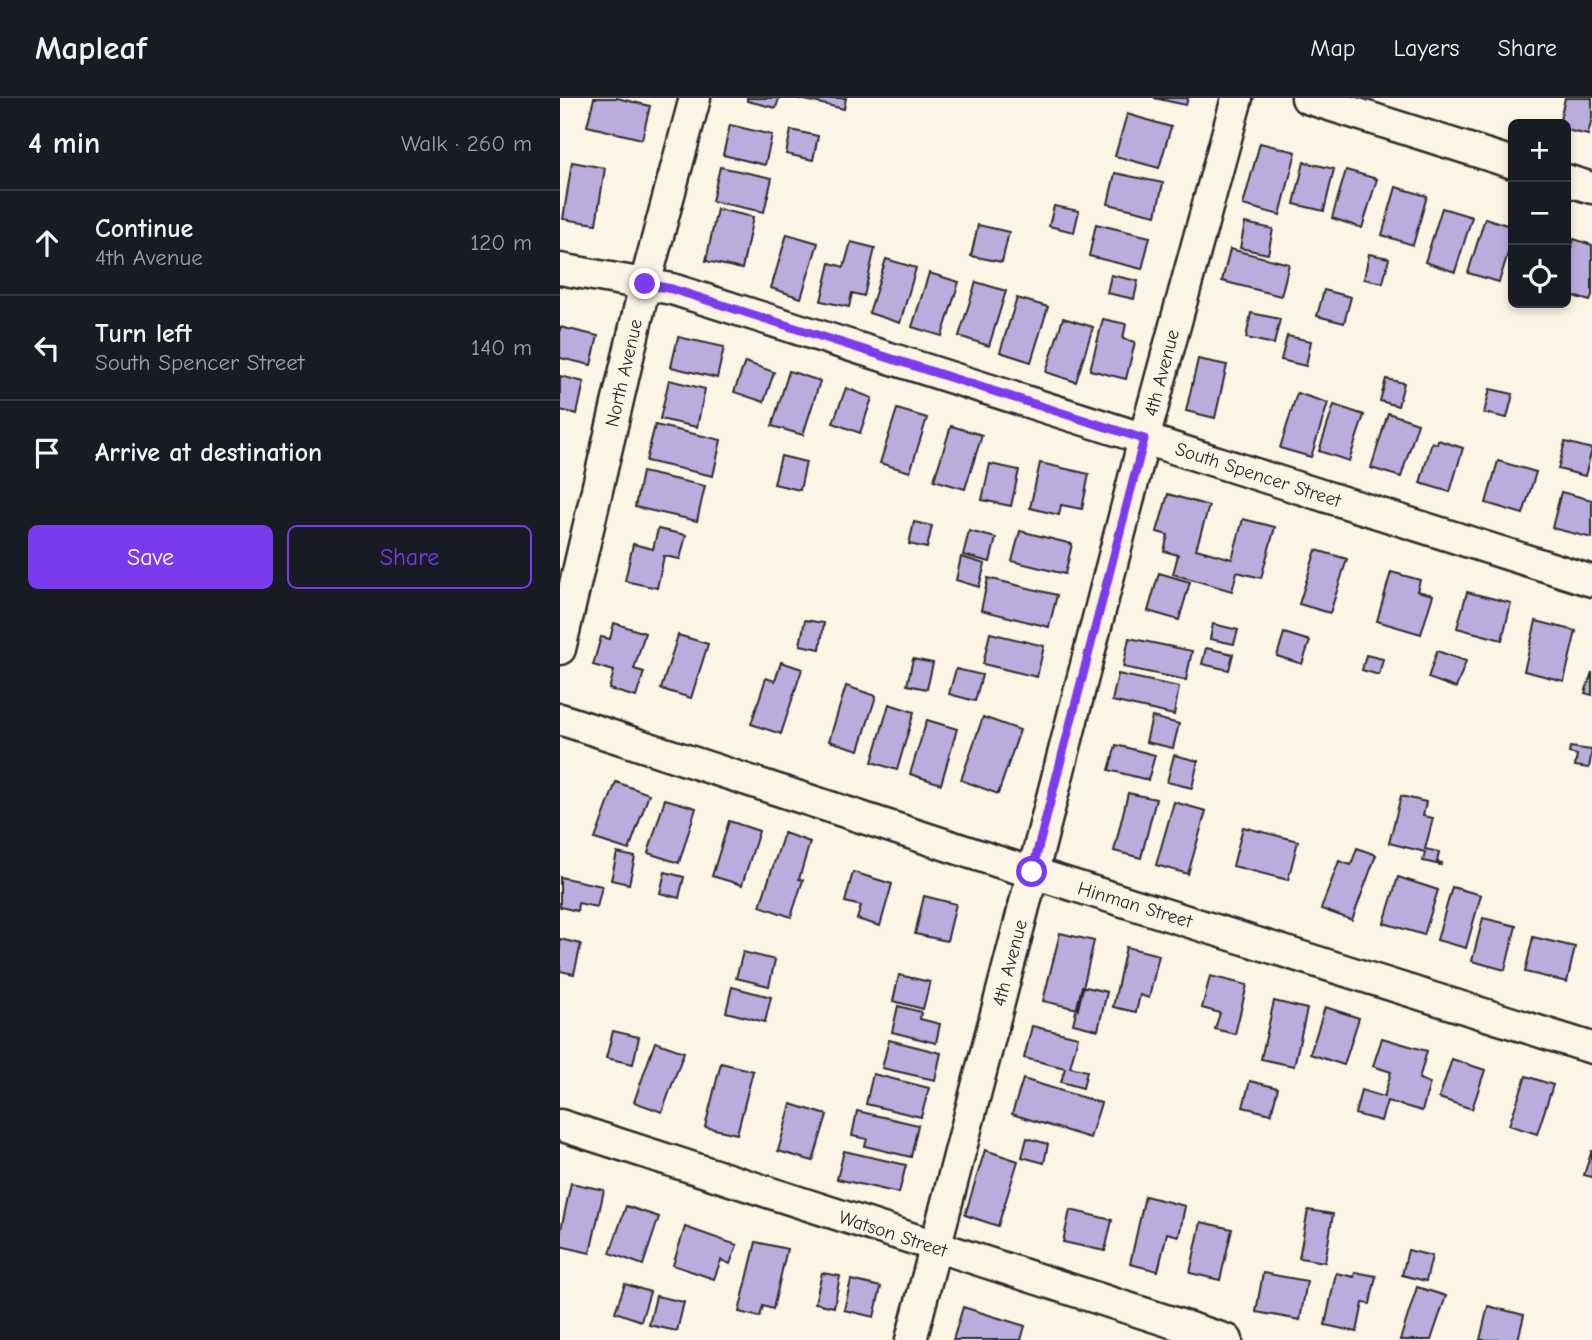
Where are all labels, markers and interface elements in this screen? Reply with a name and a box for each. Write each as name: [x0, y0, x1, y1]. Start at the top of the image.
text: Mapleaf: [35, 29, 147, 67]
text: Map: [1310, 34, 1356, 62]
text: Layers: [1394, 34, 1459, 62]
text: Share: [1497, 34, 1557, 62]
map controls: [1508, 119, 1571, 308]
button: +: [1508, 119, 1571, 182]
text: 4 min: [28, 126, 100, 161]
text: Walk · 260 m: [401, 130, 532, 157]
button: −: [1508, 182, 1571, 245]
text: Continue: [95, 214, 193, 244]
icon: ahead: [28, 224, 66, 262]
text: 120 m: [470, 229, 532, 256]
text: 4th Avenue: [95, 244, 203, 271]
button: locate: [1508, 245, 1571, 308]
route end: [629, 268, 660, 299]
street label: North Avenue: [601, 317, 647, 429]
text: Turn left: [95, 319, 192, 349]
street label: 4th Avenue: [1140, 327, 1184, 419]
icon: left: [28, 329, 66, 367]
text: 140 m: [471, 334, 532, 361]
text: South Spencer Street: [95, 349, 304, 376]
icon: arrive: [28, 434, 66, 472]
text: Arrive at destination: [95, 438, 322, 468]
street label: South Spencer Street: [1172, 438, 1344, 512]
button: Save: [28, 525, 273, 589]
button: Share: [287, 525, 532, 589]
route start: [1016, 856, 1047, 887]
street label: Hinman Street: [1075, 877, 1195, 933]
street label: 4th Avenue: [988, 917, 1032, 1009]
street label: Watson Street: [836, 1206, 951, 1262]

